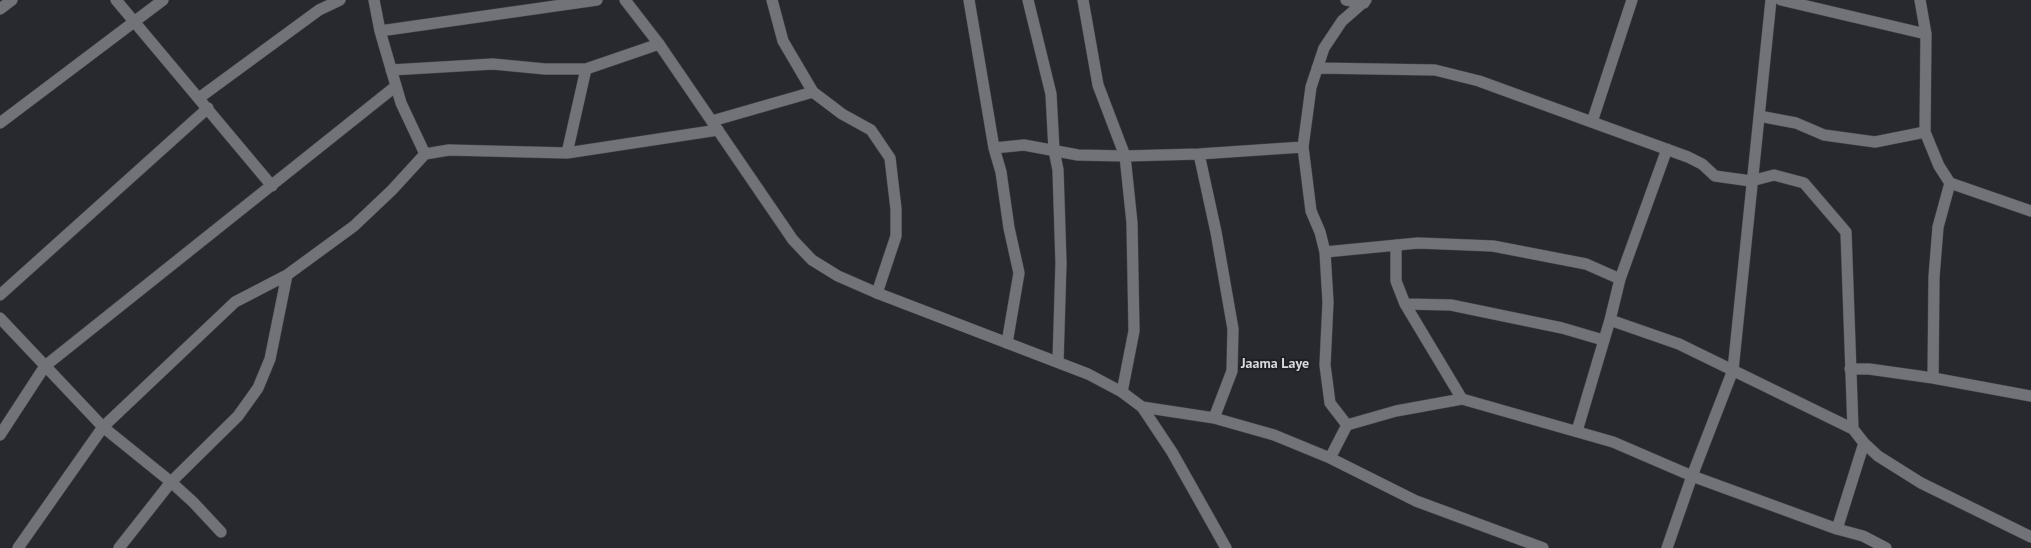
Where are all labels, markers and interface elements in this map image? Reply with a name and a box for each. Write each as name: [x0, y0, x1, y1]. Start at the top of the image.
district label: Jaama Laye: [1241, 356, 1309, 372]

